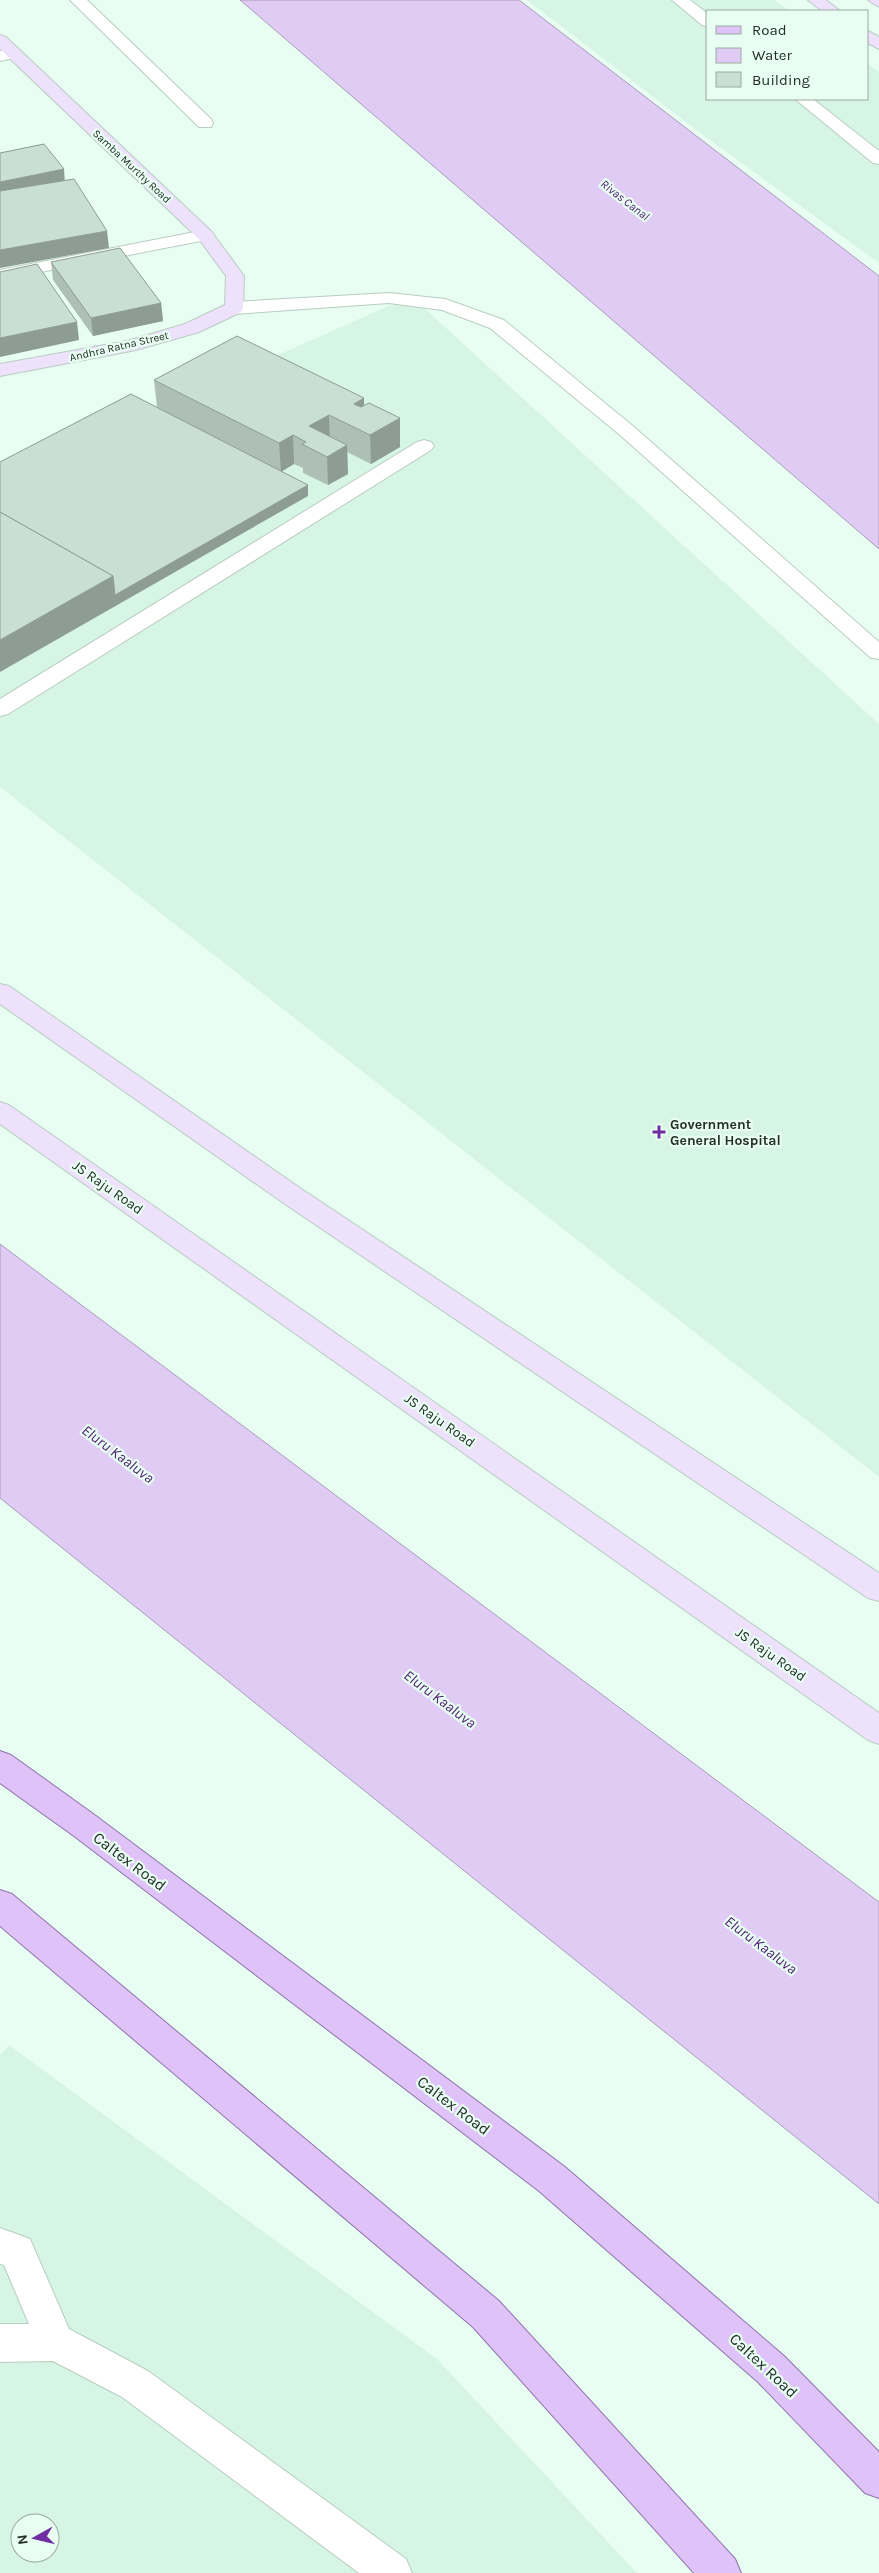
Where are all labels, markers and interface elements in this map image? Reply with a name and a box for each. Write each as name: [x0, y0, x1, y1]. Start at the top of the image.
legend: [706, 10, 869, 100]
text: Road: [752, 21, 787, 39]
text: Water: [752, 46, 793, 64]
text: Building: [752, 71, 810, 89]
street label: Samba Murthy Road: [90, 127, 173, 206]
water label: Rivas Canal: [598, 177, 652, 223]
street label: Andhra Ratna Street: [68, 329, 170, 364]
place label: Government General Hospital: [670, 1116, 781, 1149]
marker: Government General Hospital: [652, 1125, 666, 1139]
street label: JS Raju Road: [69, 1157, 146, 1218]
street label: JS Raju Road: [401, 1390, 478, 1451]
water label: Eluru Kaaluva: [78, 1421, 158, 1487]
street label: JS Raju Road: [732, 1624, 809, 1685]
water label: Eluru Kaaluva: [400, 1666, 480, 1732]
street label: Caltex Road: [90, 1828, 170, 1895]
water label: Eluru Kaaluva: [721, 1912, 801, 1978]
street label: Caltex Road: [414, 2072, 494, 2139]
street label: Caltex Road: [726, 2329, 802, 2402]
north arrow: [10, 2513, 60, 2563]
text: N: [14, 2534, 32, 2546]

